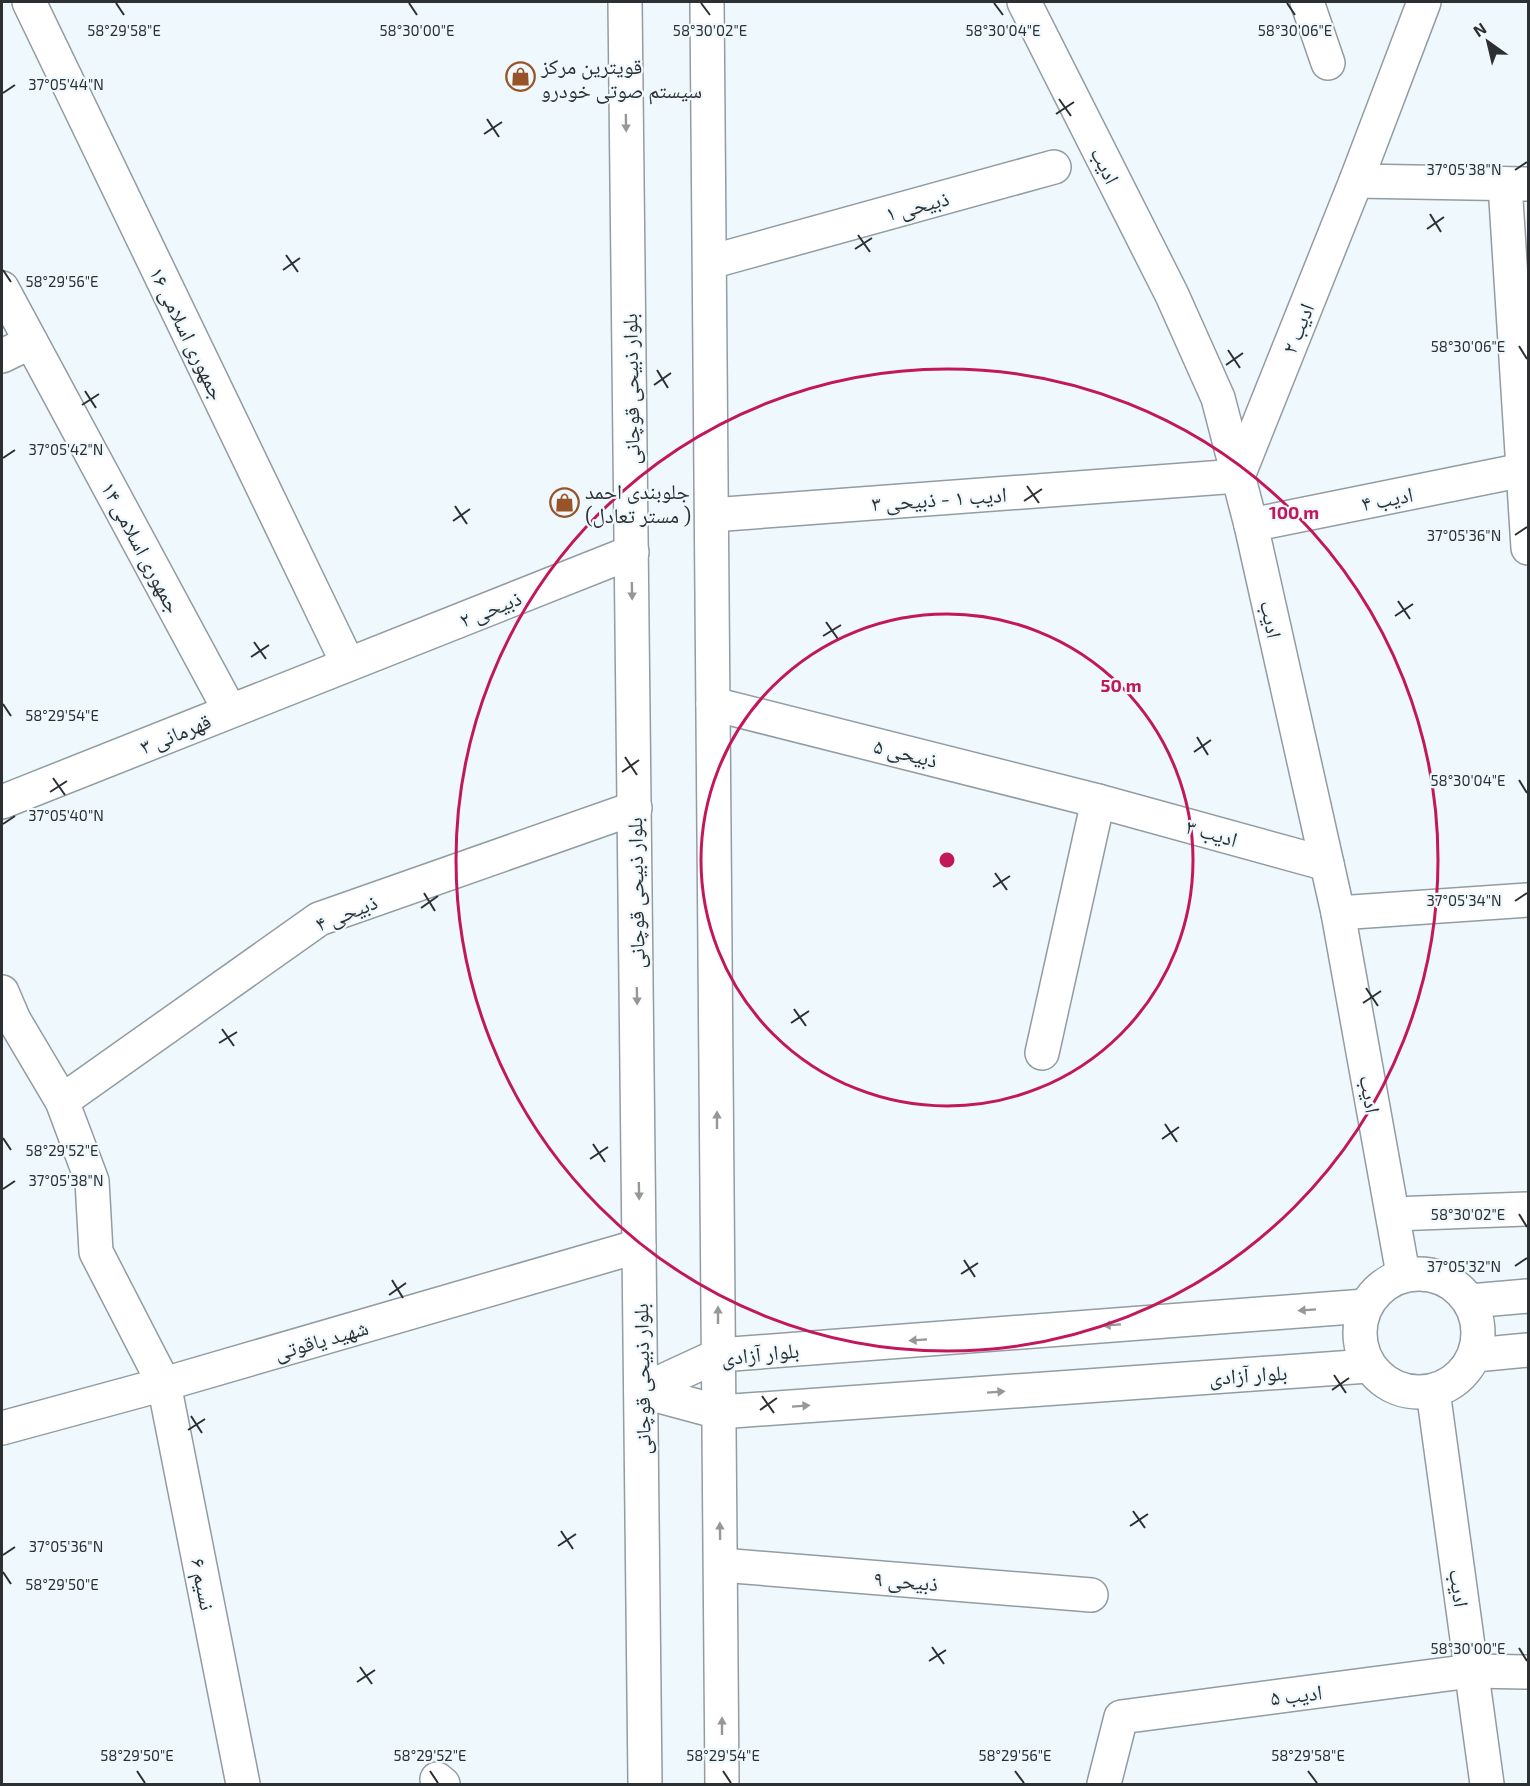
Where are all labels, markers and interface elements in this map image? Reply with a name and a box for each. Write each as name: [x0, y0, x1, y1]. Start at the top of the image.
north arrow: [1458, 12, 1518, 72]
text: N: [1469, 18, 1489, 40]
text: 58°29'58"E: [87, 21, 161, 39]
text: 58°30'00"E: [380, 21, 454, 39]
text: 58°30'02"E: [673, 21, 747, 39]
text: 58°30'04"E: [965, 21, 1041, 39]
text: 58°30'06"E: [1258, 21, 1332, 39]
place label: قویترین مرکز سیستم صوتی خودرو: [540, 53, 702, 105]
shop icon: قویترین مرکز سیستم صوتی خودرو: [504, 61, 536, 93]
text: 37°05'44"N: [28, 75, 104, 93]
one-way arrow: [621, 113, 631, 132]
street label: ادیب: [1086, 142, 1126, 188]
text: 37°05'38"N: [1426, 160, 1502, 178]
street label: ذبیحی ۱: [883, 185, 952, 227]
street label: جمهوری اسلامی ۱۶: [143, 262, 231, 404]
text: 58°29'56"E: [25, 272, 99, 290]
street label: ادیب ۲: [1276, 299, 1319, 357]
street label: بلوار ذبیحی قوچانی: [616, 313, 646, 465]
text: 58°30'06"E: [1431, 337, 1505, 355]
text: 37°05'42"N: [29, 440, 103, 458]
street label: جمهوری اسلامی ۱۴: [95, 477, 187, 618]
place label: جلوبندی احمد (مستر تعادل ): [585, 478, 691, 528]
street label: ادیب ۱ - ذبیحی ۳: [871, 481, 1008, 517]
street label: ادیب ۴: [1359, 481, 1415, 516]
shop icon: جلوبندی احمد (مستر تعادل ): [548, 486, 580, 518]
text: 100 m: [1269, 501, 1319, 523]
text: 37°05'36"N: [1427, 526, 1501, 544]
one-way arrow: [627, 581, 637, 600]
street label: ذبیحی ۲: [455, 584, 525, 634]
street label: ادیب: [1255, 598, 1288, 640]
text: 50 m: [1100, 674, 1142, 696]
text: 58°29'54"E: [25, 706, 99, 724]
street label: قهرمانی ۳: [136, 707, 215, 760]
street label: ذبیحی ۵: [871, 732, 940, 774]
text: 58°30'04"E: [1430, 771, 1506, 789]
text: 37°05'40"N: [28, 806, 104, 824]
street label: ادیب ۳: [1183, 813, 1241, 852]
street label: بلوار ذبیحی قوچانی: [621, 817, 651, 969]
centre of rings: [937, 850, 957, 870]
street label: ذبیحی ۴: [311, 888, 381, 938]
text: 37°05'34"N: [1426, 891, 1502, 909]
one-way arrow: [632, 986, 641, 1005]
street label: ادیب: [1355, 1073, 1387, 1115]
one-way arrow: [712, 1111, 722, 1130]
text: 58°29'52"E: [26, 1141, 98, 1159]
text: 37°05'38"N: [28, 1171, 104, 1189]
one-way arrow: [634, 1181, 644, 1200]
text: 58°30'02"E: [1431, 1205, 1505, 1223]
text: 37°05'32"N: [1427, 1257, 1501, 1275]
street label: بلوار ذبیحی قوچانی: [627, 1303, 657, 1455]
one-way arrow: [1297, 1305, 1316, 1315]
one-way arrow: [713, 1306, 723, 1325]
street label: شهید یاقوتی: [271, 1314, 372, 1366]
one-way arrow: [1103, 1320, 1122, 1330]
one-way arrow: [908, 1335, 927, 1344]
street label: بلوار آزادی: [720, 1336, 800, 1371]
street label: بلوار آزادی: [1208, 1359, 1288, 1390]
one-way arrow: [986, 1388, 1005, 1397]
one-way arrow: [792, 1402, 811, 1411]
one-way arrow: [715, 1522, 725, 1541]
text: 37°05'36"N: [29, 1537, 103, 1555]
street label: نسیم ۶: [184, 1556, 221, 1613]
street label: ذبیحی ۹: [873, 1565, 939, 1597]
street label: ادیب: [1444, 1567, 1475, 1609]
text: 58°29'50"E: [25, 1575, 99, 1593]
text: 58°30'00"E: [1431, 1639, 1505, 1657]
street label: ادیب ۵: [1269, 1678, 1324, 1710]
one-way arrow: [717, 1717, 727, 1736]
text: 58°29'50"E: [100, 1746, 174, 1764]
text: 58°29'52"E: [394, 1746, 466, 1764]
text: 58°29'54"E: [686, 1746, 760, 1764]
text: 58°29'56"E: [978, 1746, 1052, 1764]
text: 58°29'58"E: [1271, 1746, 1345, 1764]

